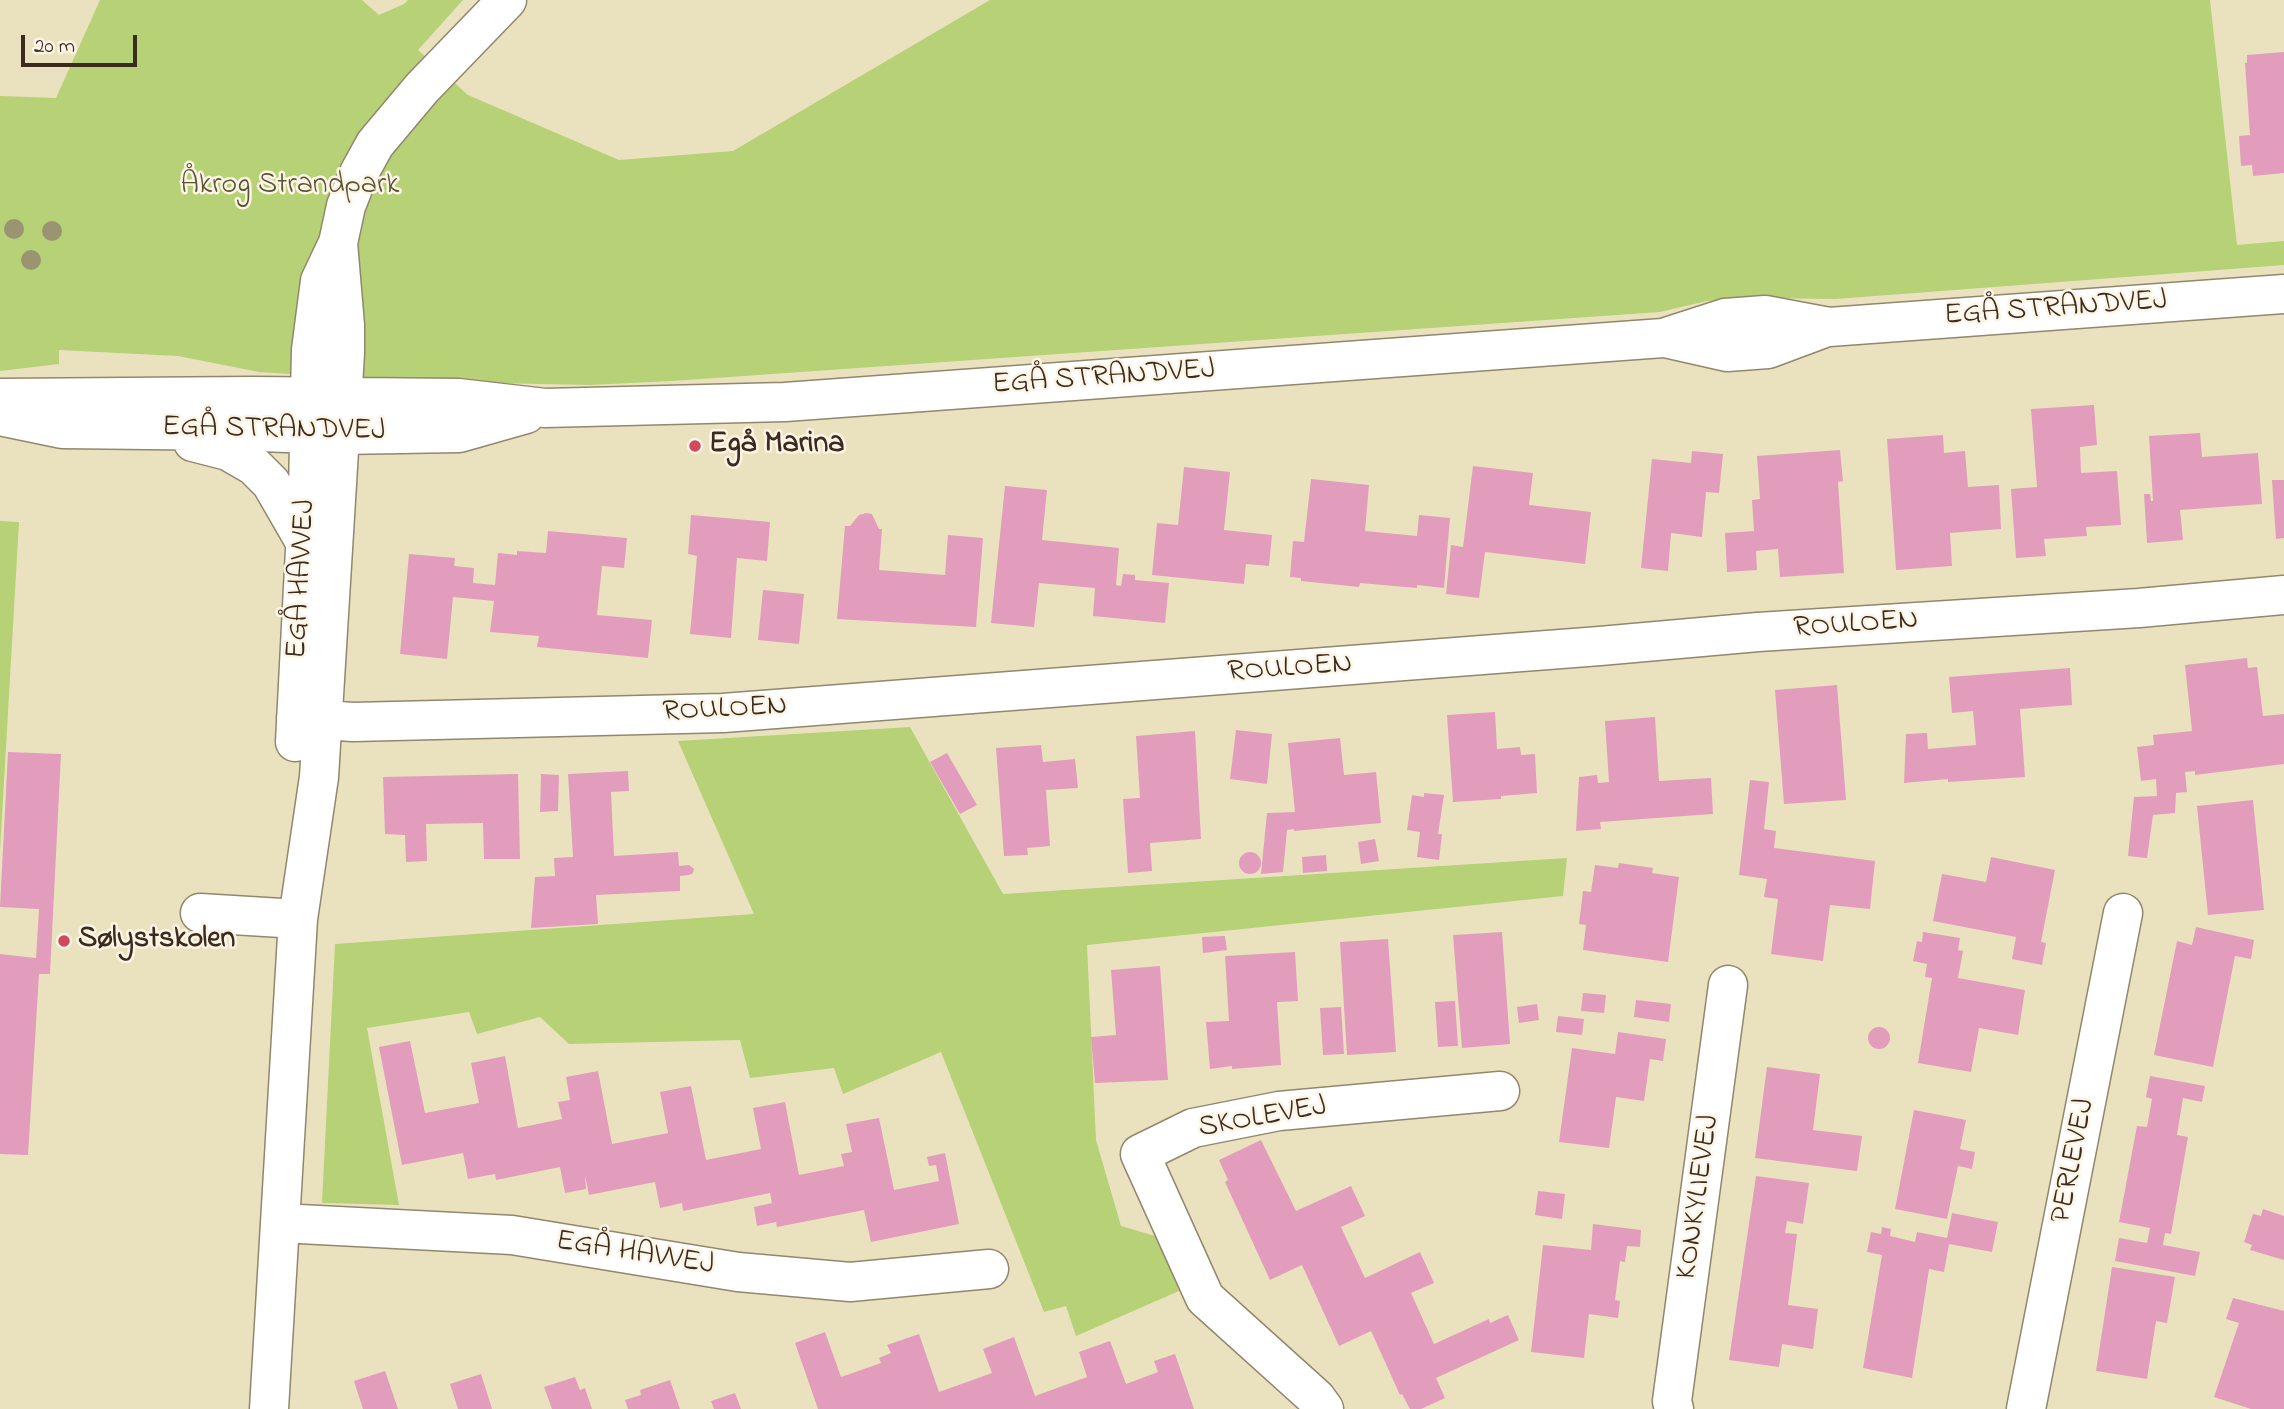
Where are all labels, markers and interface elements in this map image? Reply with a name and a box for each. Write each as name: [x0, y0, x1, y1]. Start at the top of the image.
scale bar: [24, 21, 140, 65]
text: 20 m: [34, 32, 75, 62]
park label: Åkrog Strandpark: [181, 169, 399, 205]
street label: EGÅ STRANDVEJ: [1943, 284, 2169, 336]
street label: EGÅ STRANDVEJ: [991, 353, 1217, 405]
street label: EGÅ STRANDVEJ: [162, 411, 386, 451]
place label: Egå Marina: [709, 428, 844, 464]
marker: Egå Marina: [687, 438, 703, 454]
street label: EGÅ HAVVEJ: [281, 498, 325, 660]
street label: ROULOEN: [1792, 604, 1920, 648]
street label: ROULOEN: [1226, 648, 1354, 692]
street label: ROULOEN: [662, 690, 788, 732]
place label: Sølystskolen: [78, 923, 235, 959]
marker: Sølystskolen: [56, 933, 72, 949]
street label: SKOLEVEJ: [1196, 1090, 1330, 1148]
street label: PERLEVEJ: [2045, 1095, 2105, 1227]
street label: KONKYLIEVEJ: [1671, 1112, 1729, 1282]
street label: EGÅ HAVVEJ: [553, 1225, 717, 1285]

